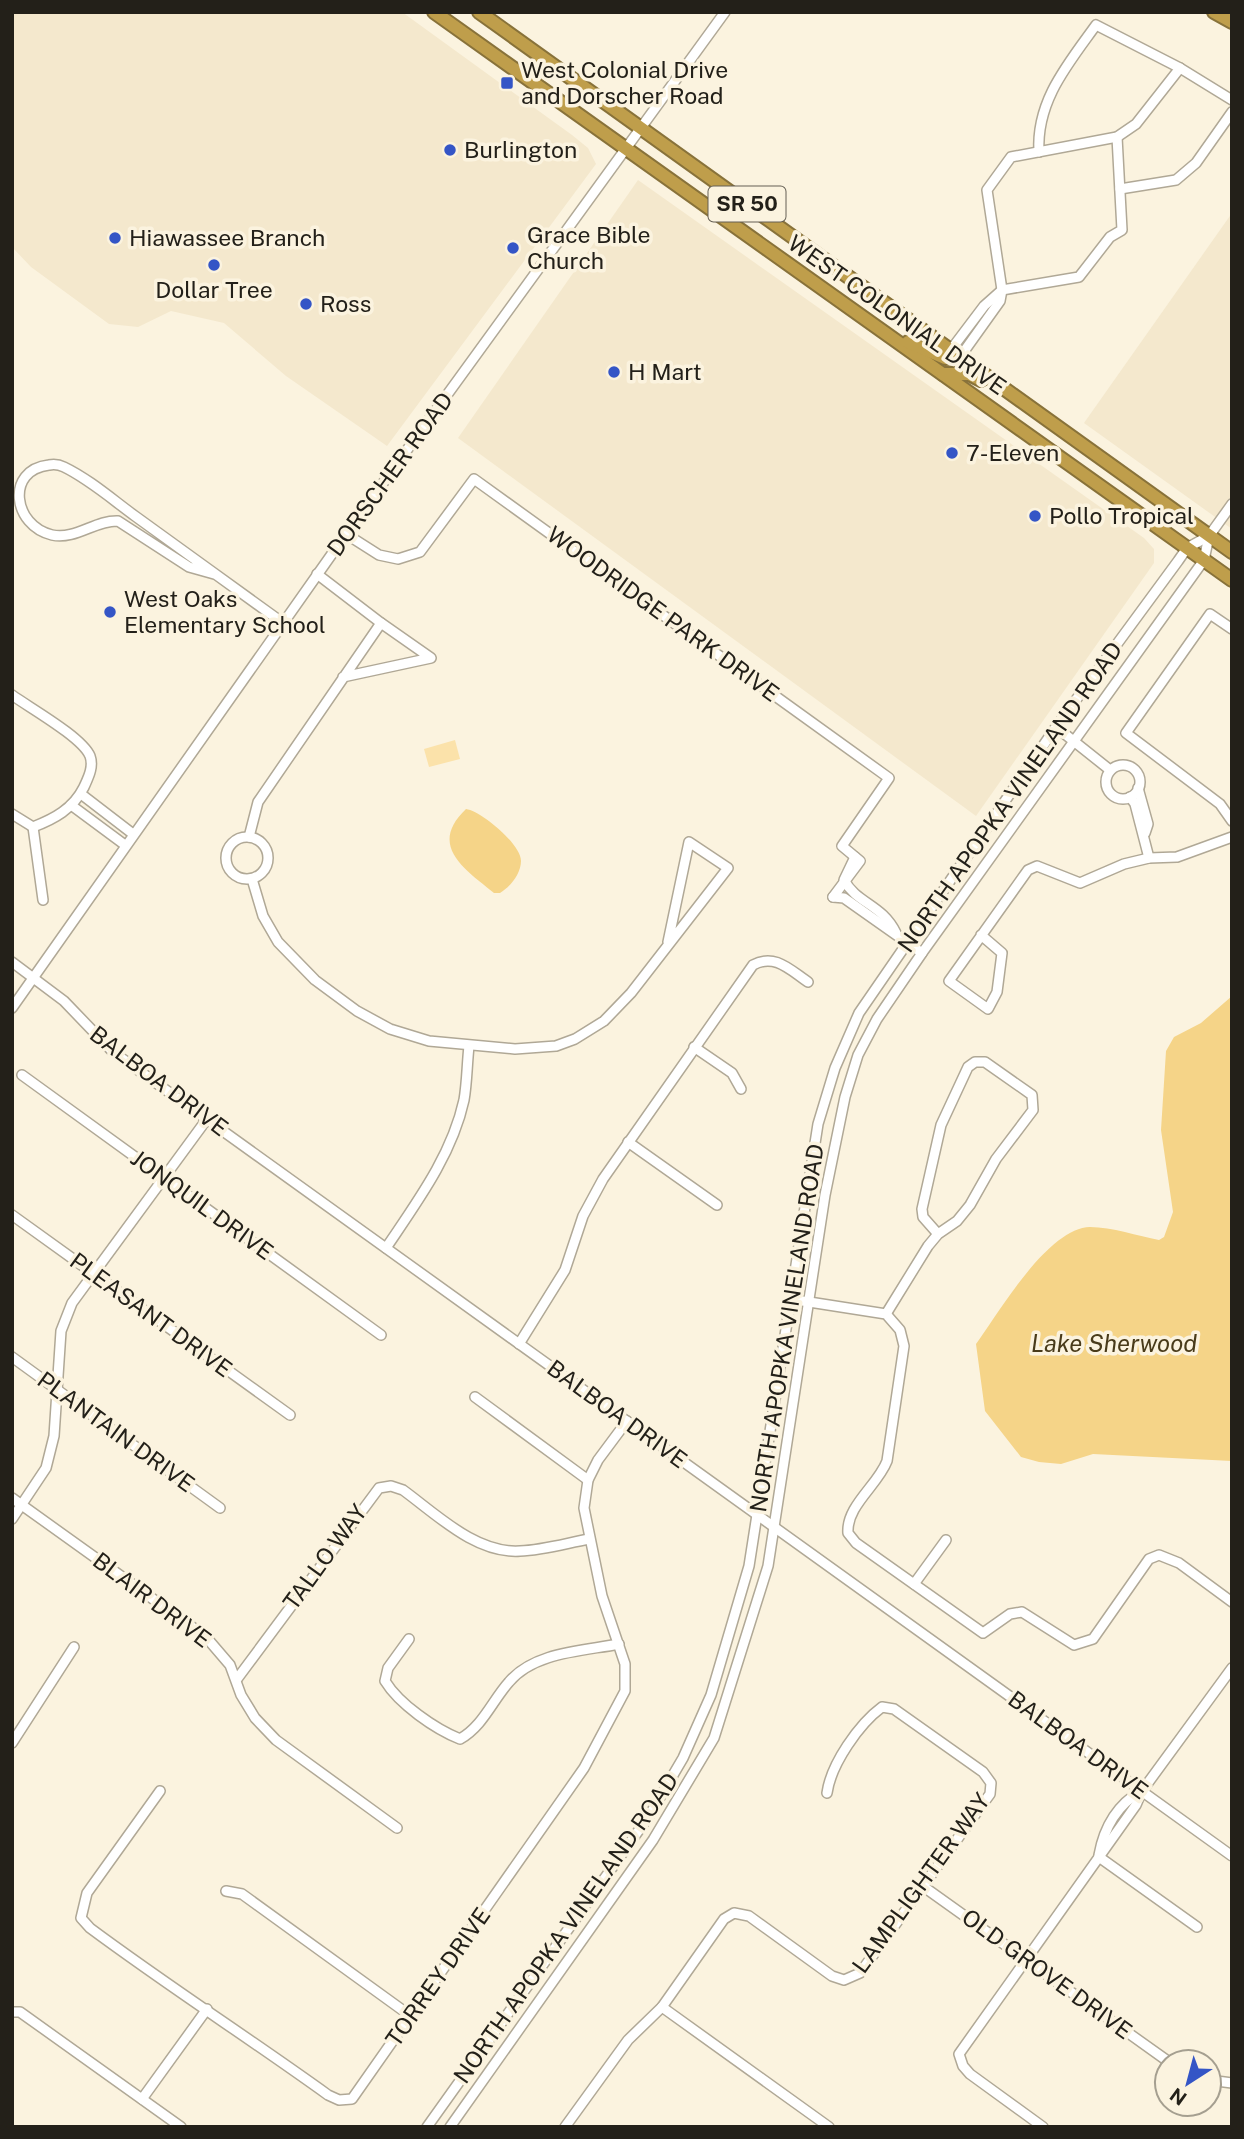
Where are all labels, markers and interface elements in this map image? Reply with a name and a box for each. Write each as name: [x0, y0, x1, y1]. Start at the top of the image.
place label: West Colonial Drive and Dorscher Road: [521, 56, 728, 109]
marker: West Colonial Drive and Dorscher Road: [499, 75, 515, 91]
place label: Burlington: [464, 136, 577, 163]
marker: Burlington: [442, 142, 458, 158]
road number: SR 50: [708, 186, 786, 222]
place label: Grace Bible Church: [527, 221, 650, 274]
place label: Hiawassee Branch: [129, 224, 325, 251]
street label: WEST COLONIAL DRIVE: [783, 229, 1011, 400]
marker: Hiawassee Branch: [107, 230, 123, 246]
marker: Grace Bible Church: [505, 240, 521, 256]
marker: Dollar Tree: [206, 257, 222, 273]
place label: Dollar Tree: [155, 276, 273, 303]
place label: Ross: [320, 290, 371, 317]
marker: Ross: [298, 296, 314, 312]
place label: H Mart: [628, 358, 702, 385]
marker: H Mart: [606, 364, 622, 380]
street label: DORSCHER ROAD: [321, 387, 458, 561]
place label: 7-Eleven: [966, 439, 1059, 466]
marker: 7-Eleven: [944, 445, 960, 461]
place label: Pollo Tropical: [1049, 502, 1194, 529]
marker: Pollo Tropical: [1027, 508, 1043, 524]
street label: WOODRIDGE PARK DRIVE: [542, 520, 785, 707]
place label: West Oaks Elementary School: [124, 585, 326, 638]
marker: West Oaks Elementary School: [102, 604, 118, 620]
street label: NORTH APOPKA VINELAND ROAD: [892, 636, 1128, 957]
street label: BALBOA DRIVE: [85, 1020, 234, 1141]
street label: NORTH APOPKA VINELAND ROAD: [744, 1142, 829, 1514]
street label: JONQUIL DRIVE: [126, 1144, 279, 1265]
street label: PLEASANT DRIVE: [65, 1247, 238, 1382]
water label: Lake Sherwood: [1031, 1329, 1197, 1357]
street label: BALBOA DRIVE: [542, 1354, 692, 1473]
street label: PLANTAIN DRIVE: [33, 1366, 200, 1498]
street label: TALLO WAY: [277, 1499, 372, 1615]
street label: BLAIR DRIVE: [88, 1546, 217, 1653]
street label: BALBOA DRIVE: [1003, 1685, 1153, 1804]
street label: NORTH APOPKA VINELAND ROAD: [448, 1767, 684, 2088]
street label: LAMPLIGHTER WAY: [846, 1787, 995, 1978]
street label: TORREY DRIVE: [380, 1902, 495, 2051]
street label: OLD GROVE DRIVE: [957, 1903, 1138, 2044]
north arrow: [1153, 2048, 1223, 2118]
text: N: [1166, 2083, 1190, 2110]

